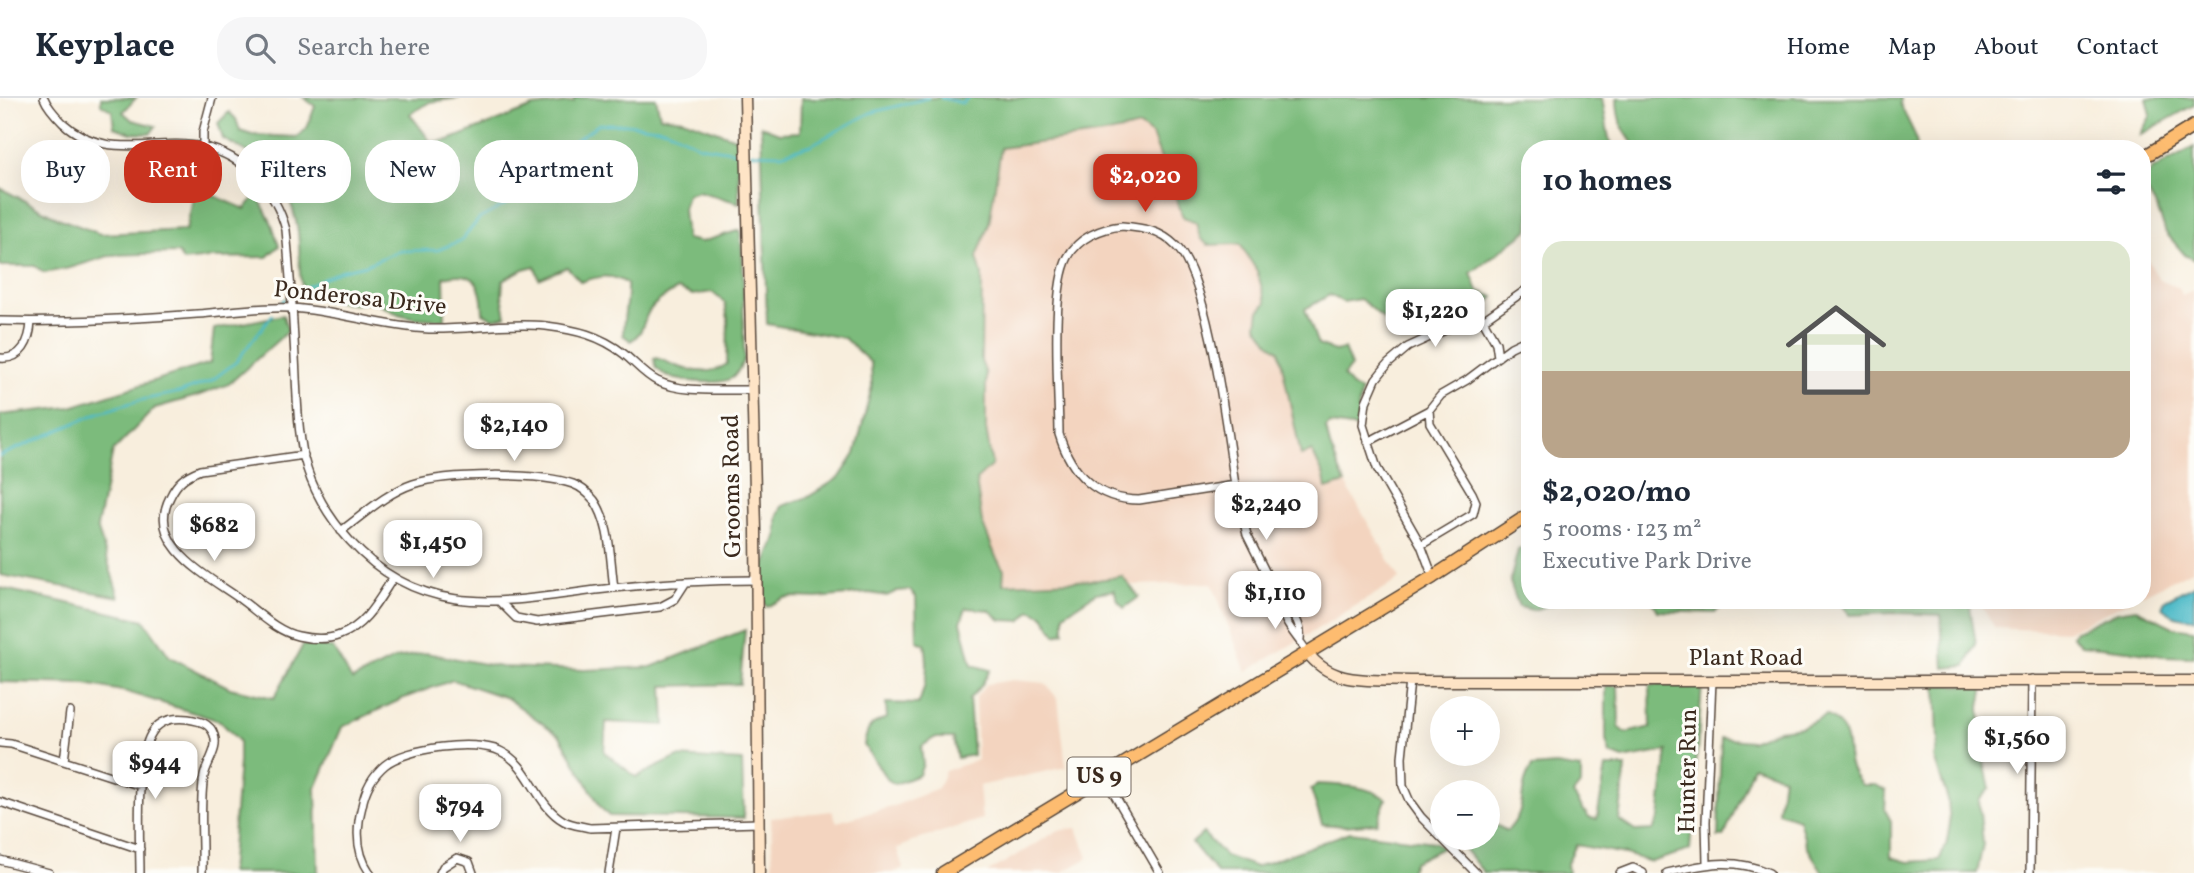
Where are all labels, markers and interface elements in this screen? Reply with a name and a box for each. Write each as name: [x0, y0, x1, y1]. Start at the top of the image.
search box: [217, 17, 707, 80]
text: Keyplace: [35, 25, 175, 71]
icon: search: [241, 29, 279, 67]
text: Search here: [297, 30, 430, 66]
text: Home: [1786, 31, 1850, 65]
text: Map: [1888, 31, 1936, 65]
text: About: [1974, 31, 2039, 65]
text: Contact: [2077, 31, 2159, 65]
chip: Buy: [21, 140, 110, 203]
chip: Rent: [124, 140, 222, 203]
chip: Filters: [236, 140, 351, 203]
chip: New: [365, 140, 460, 203]
chip: Apartment: [474, 140, 638, 203]
pin: $2,020: [1088, 155, 1202, 214]
text: $2,020: [1109, 161, 1181, 193]
text: 10 homes: [1542, 161, 1672, 203]
icon: filters: [2092, 163, 2130, 201]
street label: Ponderosa Drive: [272, 273, 448, 325]
icon: home: [1773, 287, 1899, 413]
pin: $1,220: [1378, 289, 1492, 349]
text: $1,220: [1402, 296, 1468, 328]
pin: $2,140: [457, 404, 571, 463]
text: $2,140: [480, 410, 548, 442]
street label: Grooms Road: [715, 414, 751, 558]
text: $2,020/mo: [1542, 472, 1691, 514]
pin: $2,240: [1209, 482, 1323, 542]
text: $2,240: [1231, 489, 1301, 521]
pin: $682: [173, 504, 255, 563]
text: $682: [189, 510, 239, 542]
text: 5 rooms · 123 m²: [1542, 514, 1702, 546]
pin: $1,450: [376, 520, 490, 580]
text: $1,450: [399, 527, 467, 559]
text: Executive Park Drive: [1542, 546, 1752, 578]
pin: $1,110: [1218, 572, 1332, 631]
text: $1,110: [1244, 578, 1306, 610]
street label: Plant Road: [1689, 642, 1803, 676]
map controls: [1430, 696, 1500, 850]
button: +: [1430, 696, 1500, 766]
street label: Hunter Run: [1671, 708, 1707, 834]
pin: $1,560: [1960, 716, 2074, 776]
text: $1,560: [1984, 723, 2050, 755]
pin: $944: [114, 742, 196, 801]
text: $944: [128, 748, 182, 780]
road number: US 9: [1068, 758, 1130, 796]
button: −: [1430, 780, 1500, 850]
pin: $794: [419, 784, 501, 844]
text: $794: [435, 791, 485, 823]

